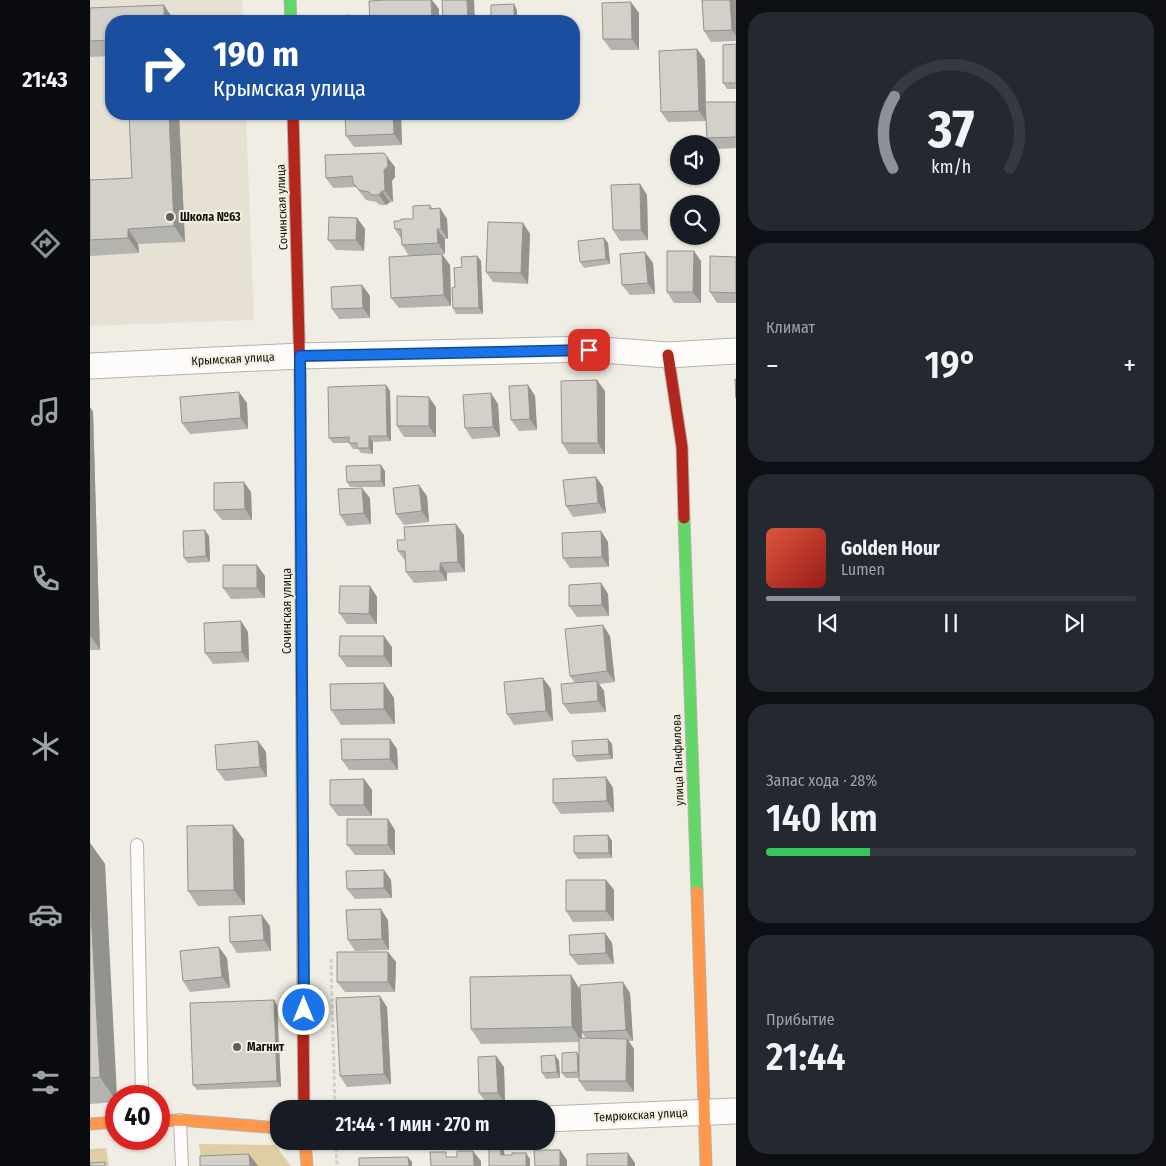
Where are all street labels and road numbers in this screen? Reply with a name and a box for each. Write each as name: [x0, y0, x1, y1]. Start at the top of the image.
street label: Сочинская улица: [273, 164, 291, 250]
street label: Крымская улица: [191, 350, 275, 368]
street label: Сочинская улица: [280, 568, 294, 654]
street label: улица Панфилова: [669, 714, 687, 806]
street label: Темрюкская улица: [594, 1106, 688, 1124]

